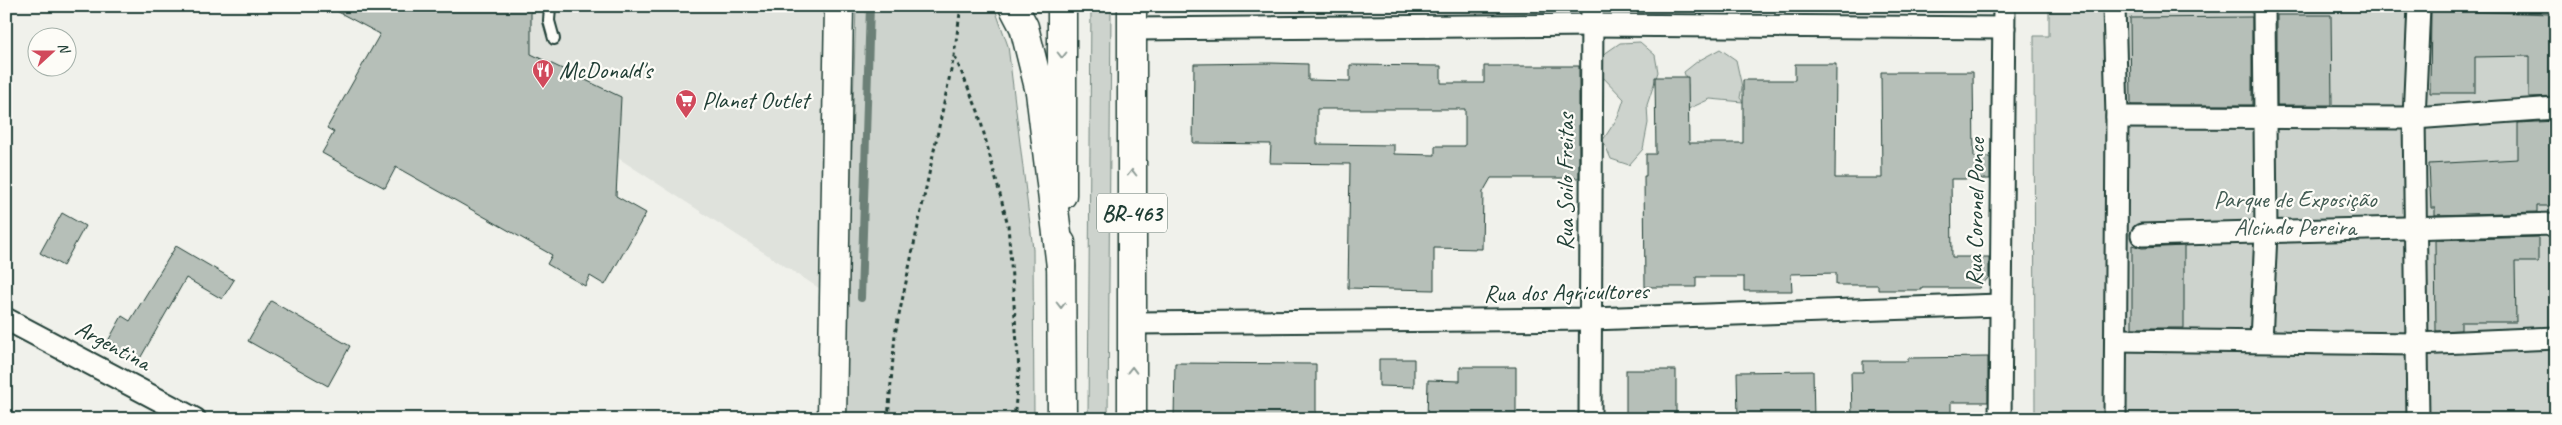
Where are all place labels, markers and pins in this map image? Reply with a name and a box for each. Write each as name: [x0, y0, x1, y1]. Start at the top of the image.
place label: McDonald's: [559, 55, 655, 85]
restaurant icon: McDonald's: [531, 58, 555, 89]
place label: Planet Outlet: [702, 85, 812, 115]
supermarket icon: Planet Outlet: [674, 88, 698, 119]

